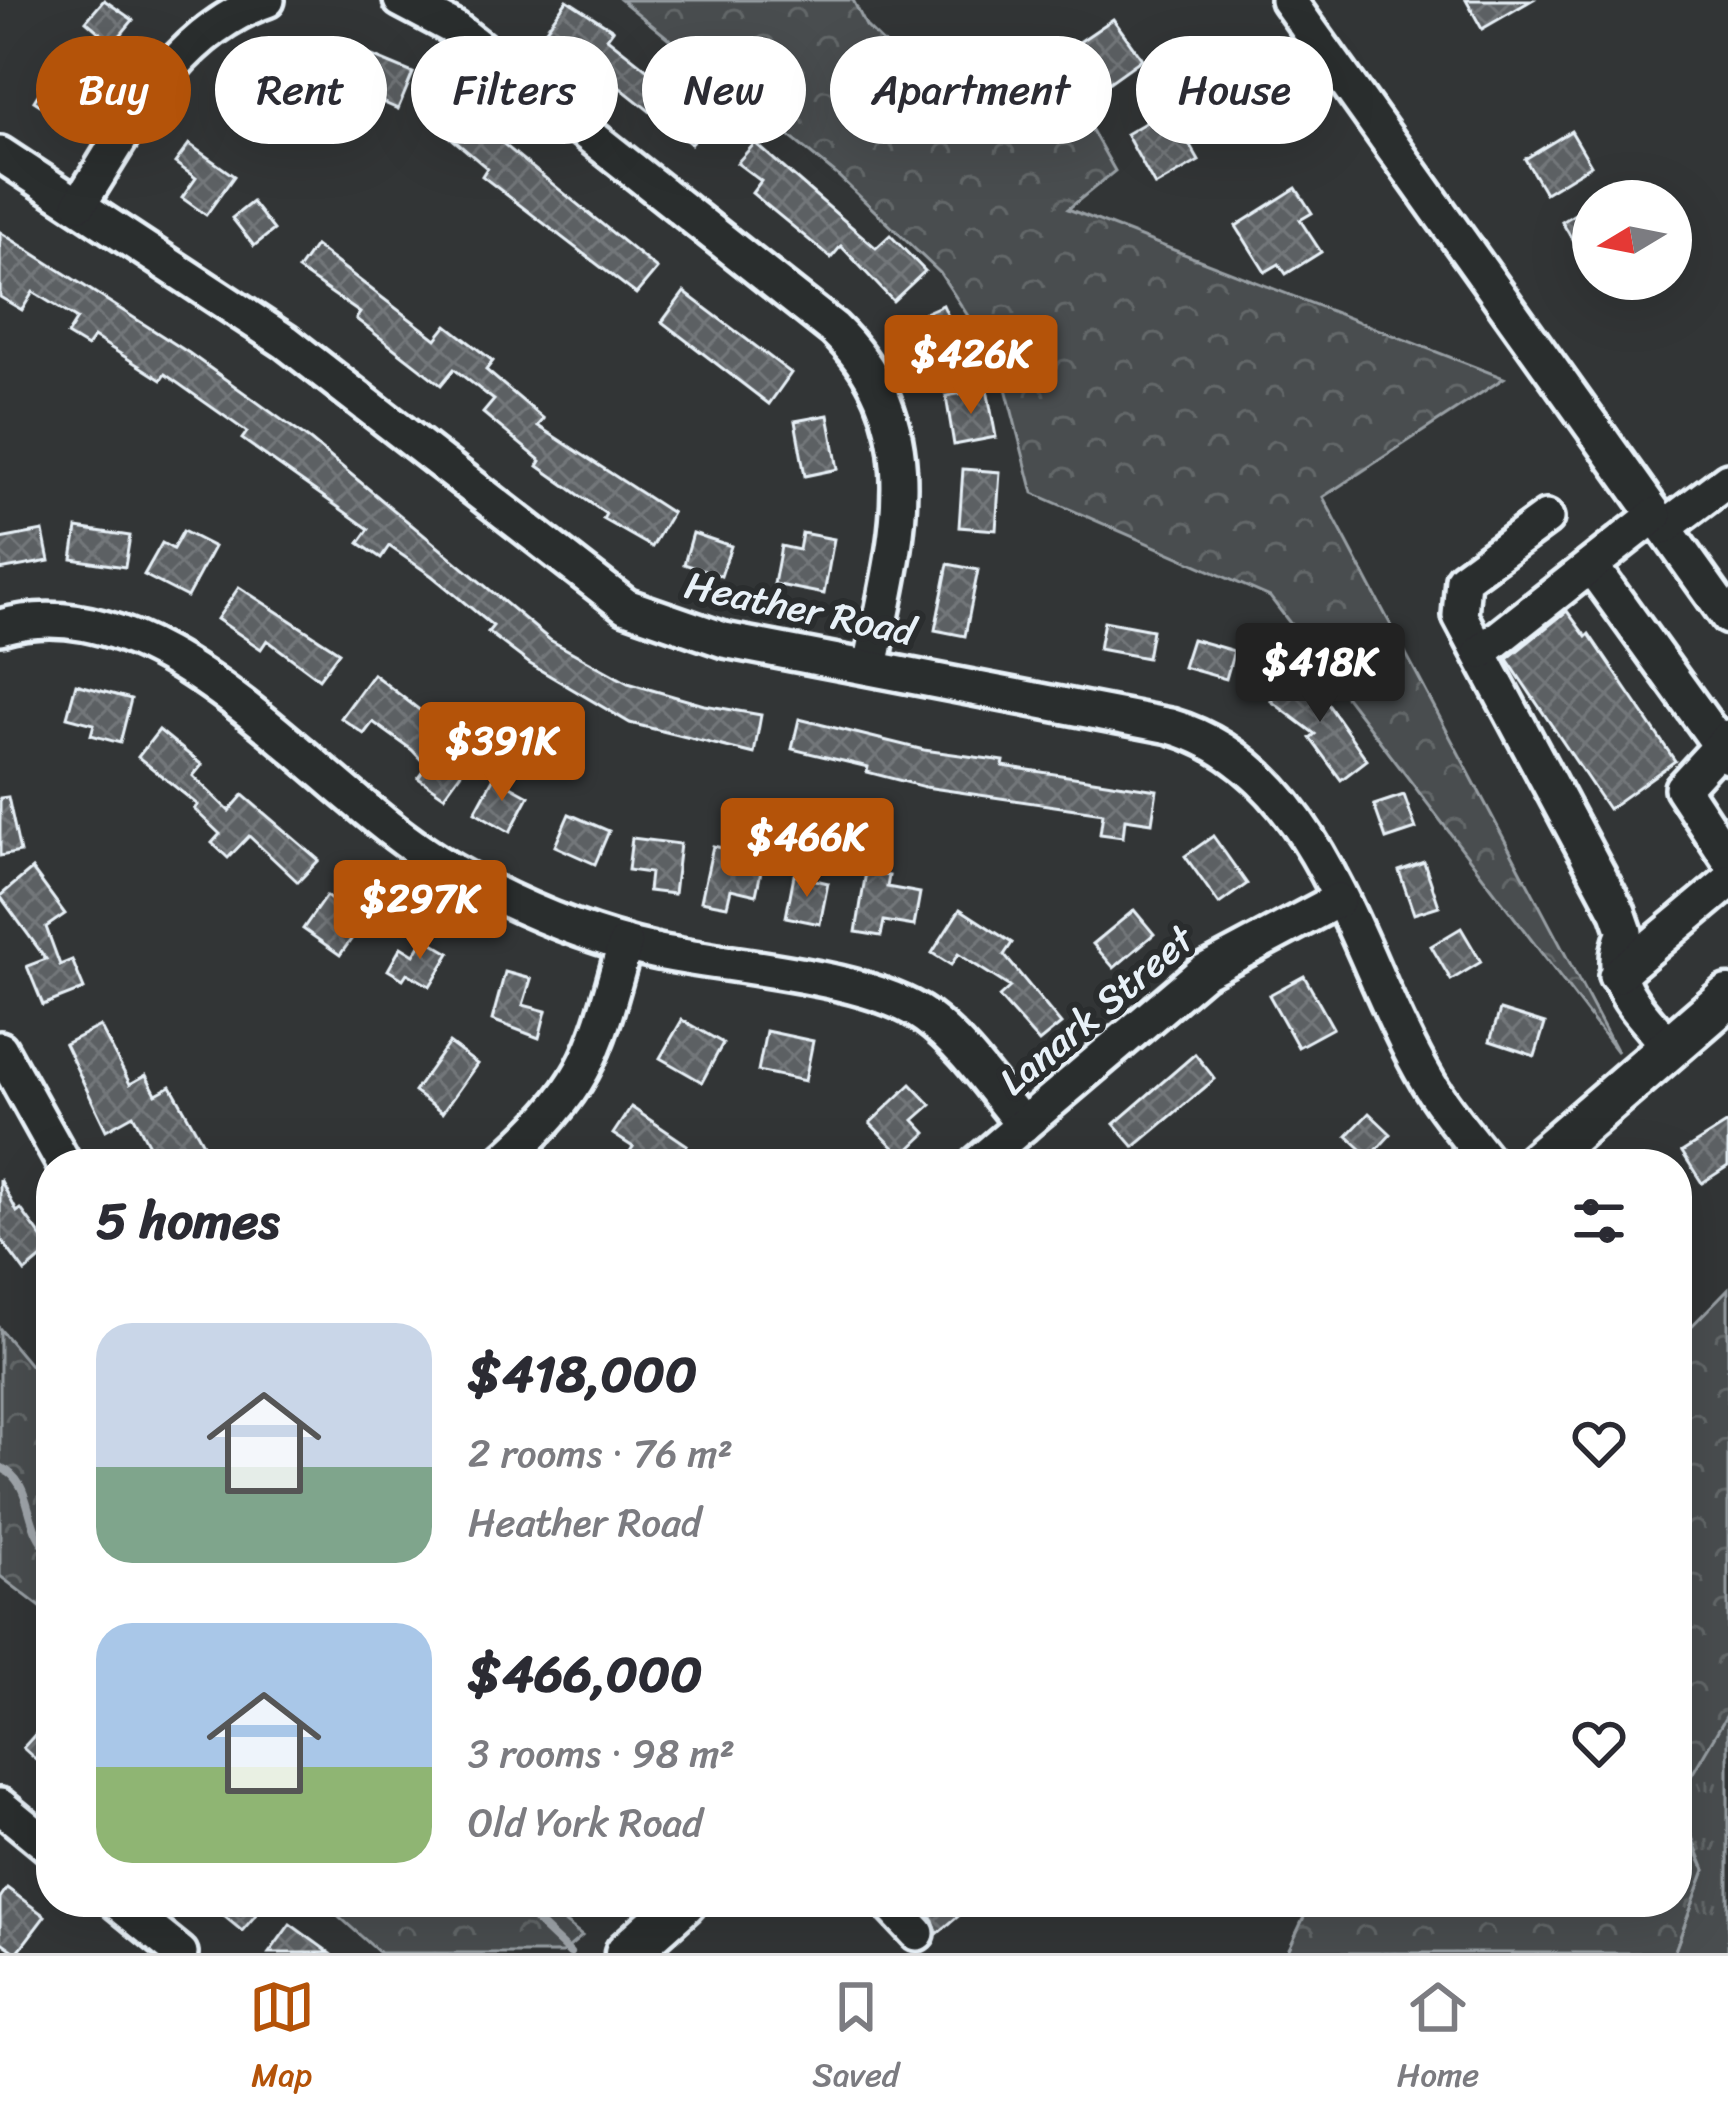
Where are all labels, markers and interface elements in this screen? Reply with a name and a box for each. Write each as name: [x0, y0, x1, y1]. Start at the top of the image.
chip: Buy: [36, 36, 191, 144]
chip: Rent: [215, 36, 387, 144]
chip: Filters: [411, 36, 618, 144]
chip: New: [642, 36, 806, 144]
chip: Apartment: [830, 36, 1112, 144]
chip: House: [1136, 36, 1333, 144]
north arrow: [1572, 180, 1692, 300]
map controls: [1572, 180, 1692, 300]
pin: $426K: [887, 315, 1055, 417]
text: $426K: [912, 319, 1031, 388]
street label: Heather Road: [679, 550, 924, 667]
pin: $418K: [1236, 623, 1404, 725]
text: $418K: [1263, 627, 1377, 696]
pin: $391K: [418, 702, 586, 804]
text: $391K: [446, 706, 558, 775]
pin: $466K: [723, 798, 891, 900]
text: $466K: [748, 802, 866, 871]
pin: $297K: [336, 860, 504, 962]
text: $297K: [361, 864, 479, 933]
street label: Lanark Street: [983, 906, 1210, 1113]
text: 5 homes: [96, 1176, 279, 1266]
icon: filters: [1566, 1188, 1632, 1254]
text: $418,000: [468, 1329, 697, 1419]
icon: home: [192, 1371, 336, 1515]
icon: heart: [1566, 1410, 1632, 1476]
text: 2 rooms · 76 m²: [468, 1419, 733, 1488]
text: Heather Road: [468, 1488, 701, 1557]
text: $466,000: [468, 1629, 703, 1719]
icon: home: [192, 1671, 336, 1815]
icon: heart: [1566, 1710, 1632, 1776]
text: 3 rooms · 98 m²: [468, 1719, 735, 1788]
text: Old York Road: [468, 1788, 703, 1857]
tab: Map: [249, 1974, 315, 2104]
tab: Saved: [812, 1974, 899, 2104]
tab: Home: [1397, 1974, 1479, 2104]

